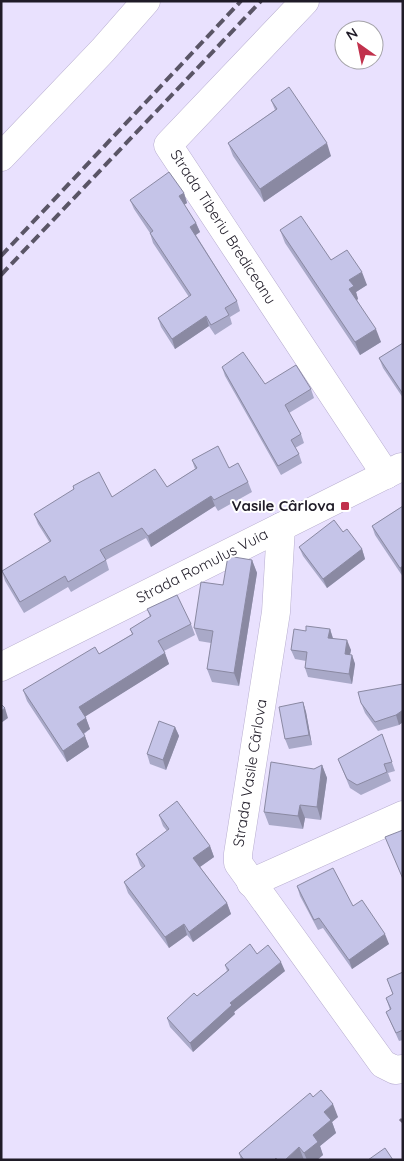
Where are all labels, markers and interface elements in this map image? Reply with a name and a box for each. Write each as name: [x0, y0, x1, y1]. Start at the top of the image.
north arrow: [334, 20, 384, 70]
text: N: [343, 24, 361, 44]
street label: Strada Tiberiu Brediceanu: [166, 146, 281, 308]
place label: Vasile Cârlova: [232, 496, 335, 515]
marker: Vasile Cârlova: [339, 500, 351, 512]
street label: Strada Romulus Vuia: [133, 524, 271, 607]
street label: Strada Vasile Cârlova: [228, 698, 271, 848]

